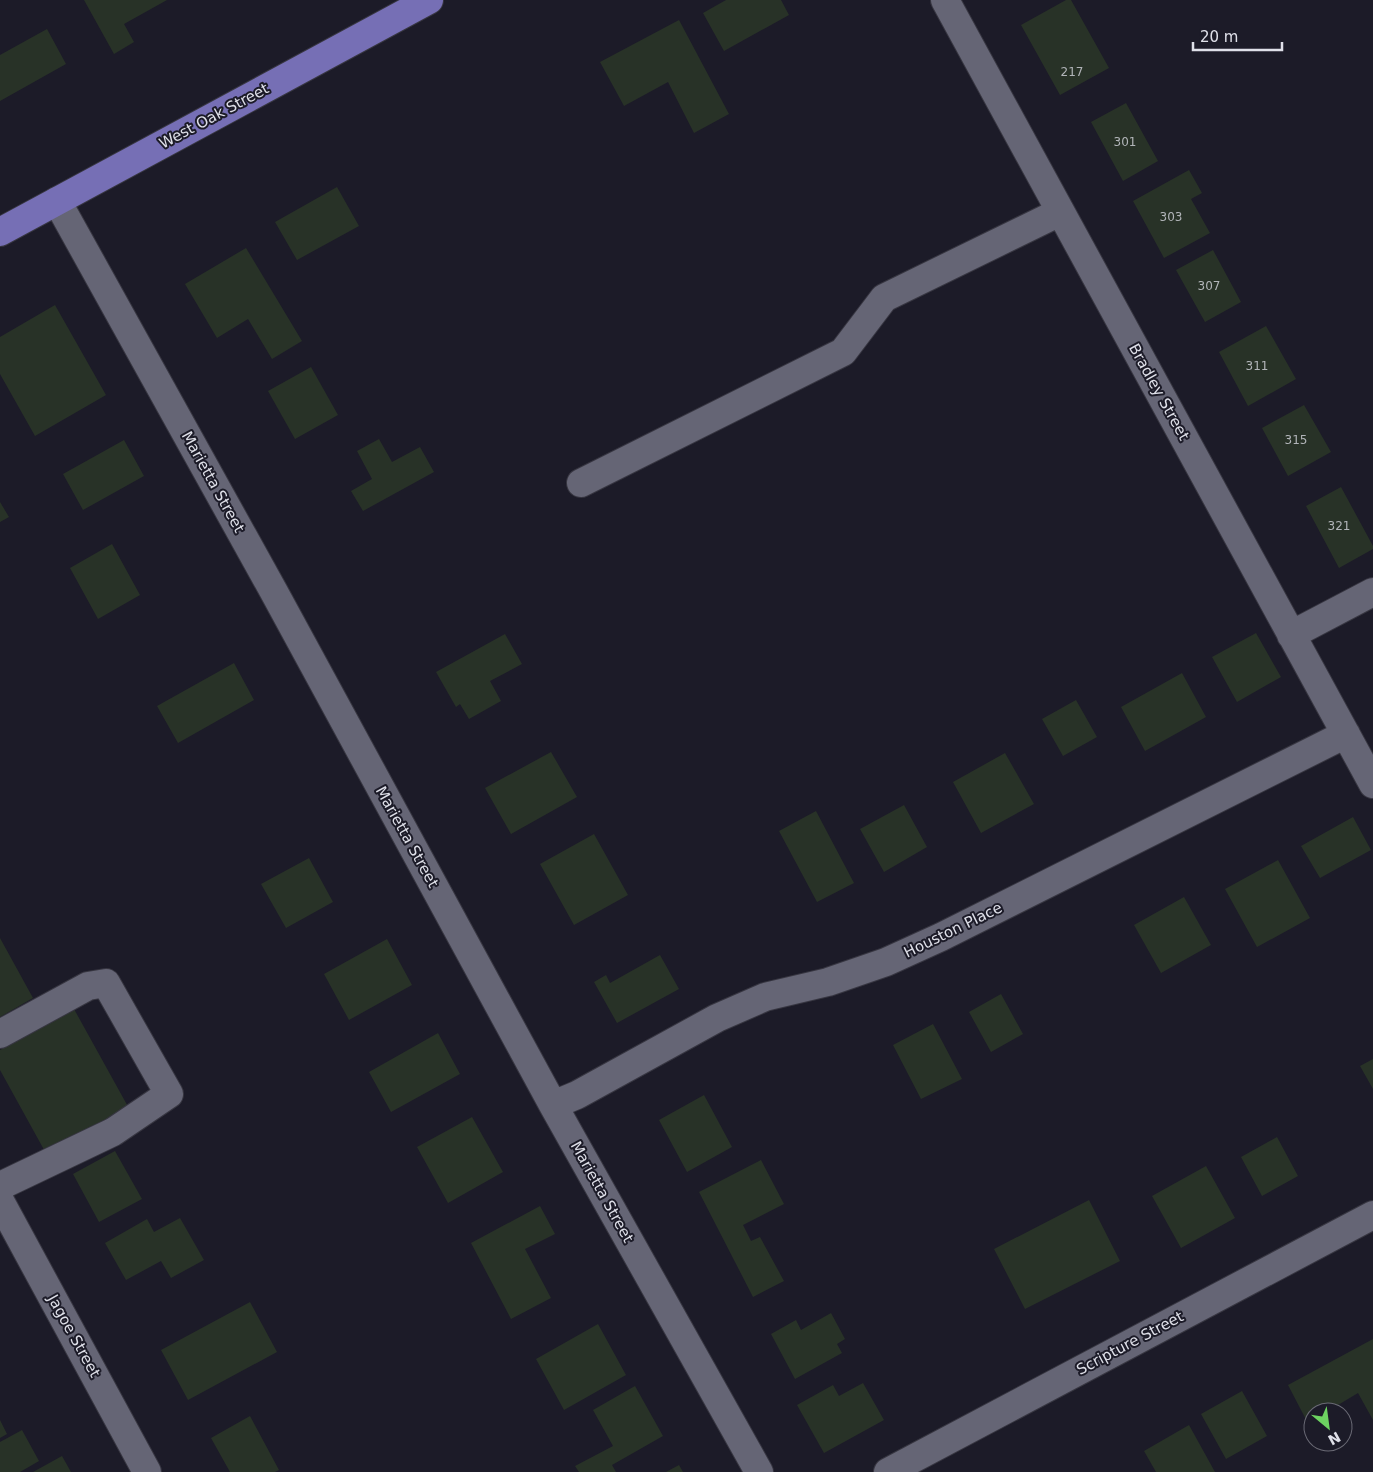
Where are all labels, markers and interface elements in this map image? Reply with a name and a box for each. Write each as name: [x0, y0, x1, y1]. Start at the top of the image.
scale bar: [1193, 20, 1282, 52]
text: 20 m: [1200, 28, 1238, 46]
house number: 217: [1061, 65, 1083, 79]
street label: West Oak Street: [156, 79, 272, 153]
house number: 301: [1114, 135, 1136, 149]
house number: 303: [1160, 210, 1182, 224]
house number: 307: [1198, 279, 1220, 293]
street label: Bradley Street: [1125, 340, 1193, 444]
house number: 311: [1246, 359, 1268, 373]
street label: Marietta Street: [178, 428, 248, 536]
house number: 315: [1285, 433, 1307, 447]
house number: 321: [1328, 519, 1350, 533]
street label: Marietta Street: [372, 783, 442, 891]
street label: Houston Place: [901, 898, 1005, 962]
street label: Marietta Street: [567, 1138, 637, 1246]
street label: Jagoe Street: [43, 1291, 104, 1381]
street label: Scripture Street: [1073, 1307, 1187, 1379]
north arrow: [1303, 1402, 1353, 1452]
text: N: [1325, 1429, 1343, 1448]

